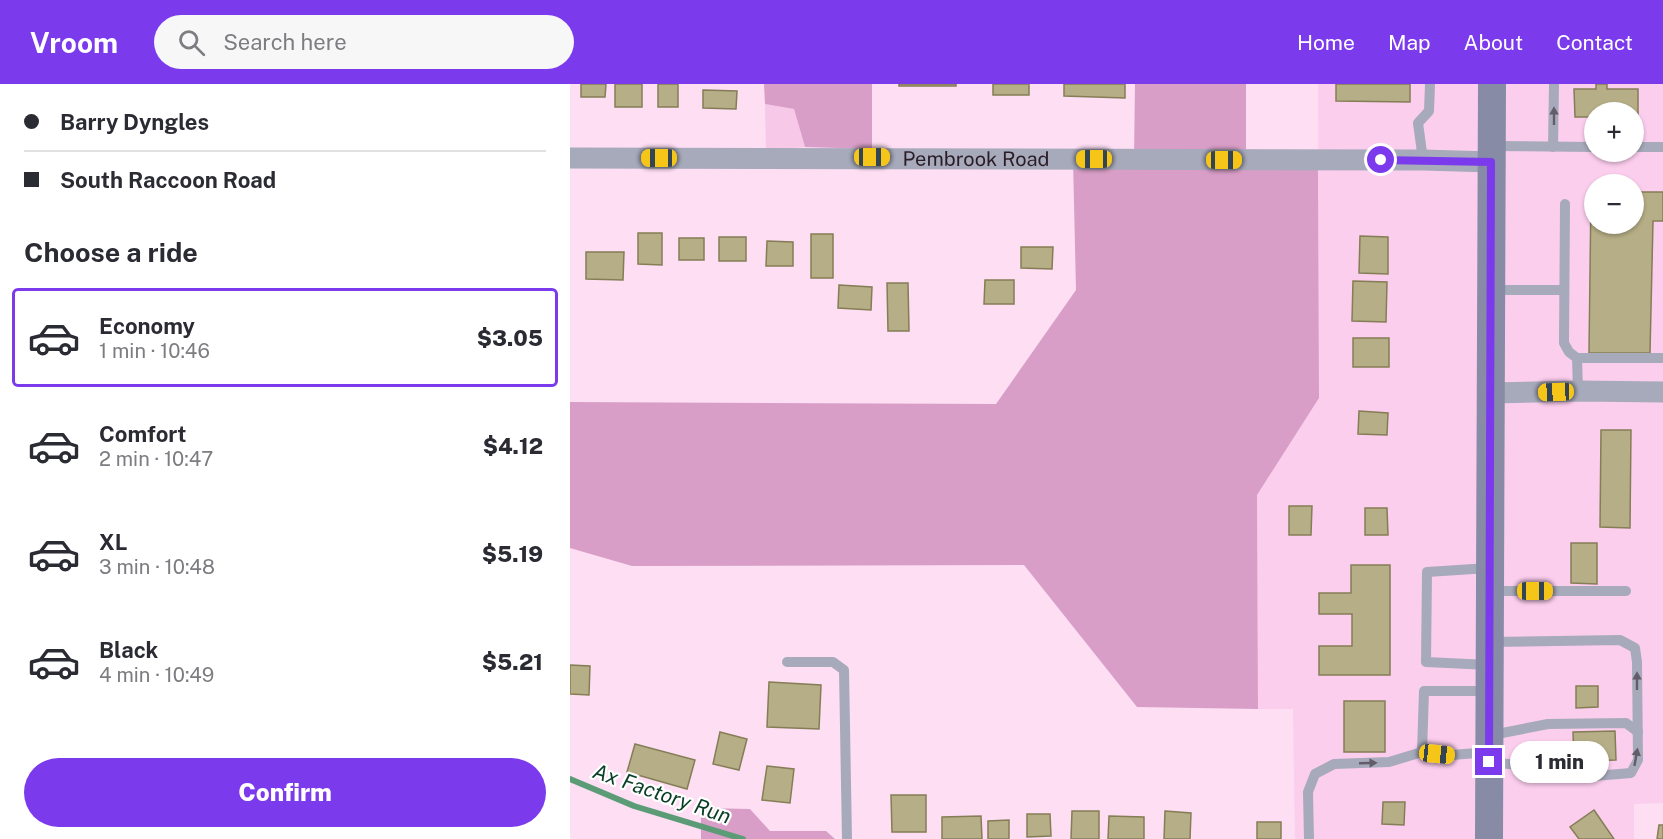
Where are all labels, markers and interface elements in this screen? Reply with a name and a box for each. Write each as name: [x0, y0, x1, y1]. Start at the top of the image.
search box: [154, 15, 574, 69]
text: Vroom: [30, 26, 118, 59]
icon: search: [175, 26, 208, 59]
text: Search here: [223, 29, 347, 55]
text: Home: [1297, 30, 1355, 55]
text: Map: [1388, 30, 1431, 55]
text: About: [1464, 30, 1523, 55]
text: Contact: [1556, 30, 1633, 55]
map controls: [1584, 102, 1644, 234]
button: +: [1584, 102, 1644, 162]
one-way arrow: [1549, 106, 1558, 125]
text: Barry Dyngles: [60, 109, 209, 135]
route start: [1367, 146, 1394, 173]
street label: Pembrook Road: [902, 147, 1050, 171]
car: [854, 148, 890, 166]
car: [641, 149, 677, 167]
car: [1076, 150, 1112, 168]
car: [1206, 151, 1242, 169]
text: South Raccoon Road: [60, 167, 276, 193]
button: −: [1584, 174, 1644, 234]
text: Choose a ride: [24, 236, 198, 268]
icon: car: [27, 311, 81, 365]
text: Economy: [99, 313, 195, 339]
text: $3.05: [477, 325, 543, 351]
text: 1 min · 10:46: [99, 339, 210, 363]
car: [1538, 382, 1574, 402]
icon: car: [27, 419, 81, 473]
text: Comfort: [99, 421, 186, 447]
text: $4.12: [483, 433, 543, 459]
text: 2 min · 10:47: [99, 447, 213, 471]
icon: car: [27, 527, 81, 581]
text: XL: [99, 529, 127, 555]
text: $5.19: [482, 541, 543, 567]
text: 3 min · 10:48: [99, 555, 215, 579]
car: [1517, 582, 1553, 600]
icon: car: [27, 635, 81, 689]
text: Black: [99, 637, 158, 663]
text: $5.21: [482, 649, 543, 675]
text: 4 min · 10:49: [99, 663, 214, 687]
one-way arrow: [1632, 672, 1642, 691]
callout: 1 min: [1510, 741, 1609, 783]
car: [1418, 743, 1456, 765]
one-way arrow: [1632, 747, 1641, 766]
route end: [1475, 748, 1502, 775]
text: 1 min: [1535, 750, 1584, 774]
button: Confirm: [24, 758, 546, 827]
water label: Ax Factory Run: [590, 758, 734, 829]
one-way arrow: [1359, 758, 1378, 767]

